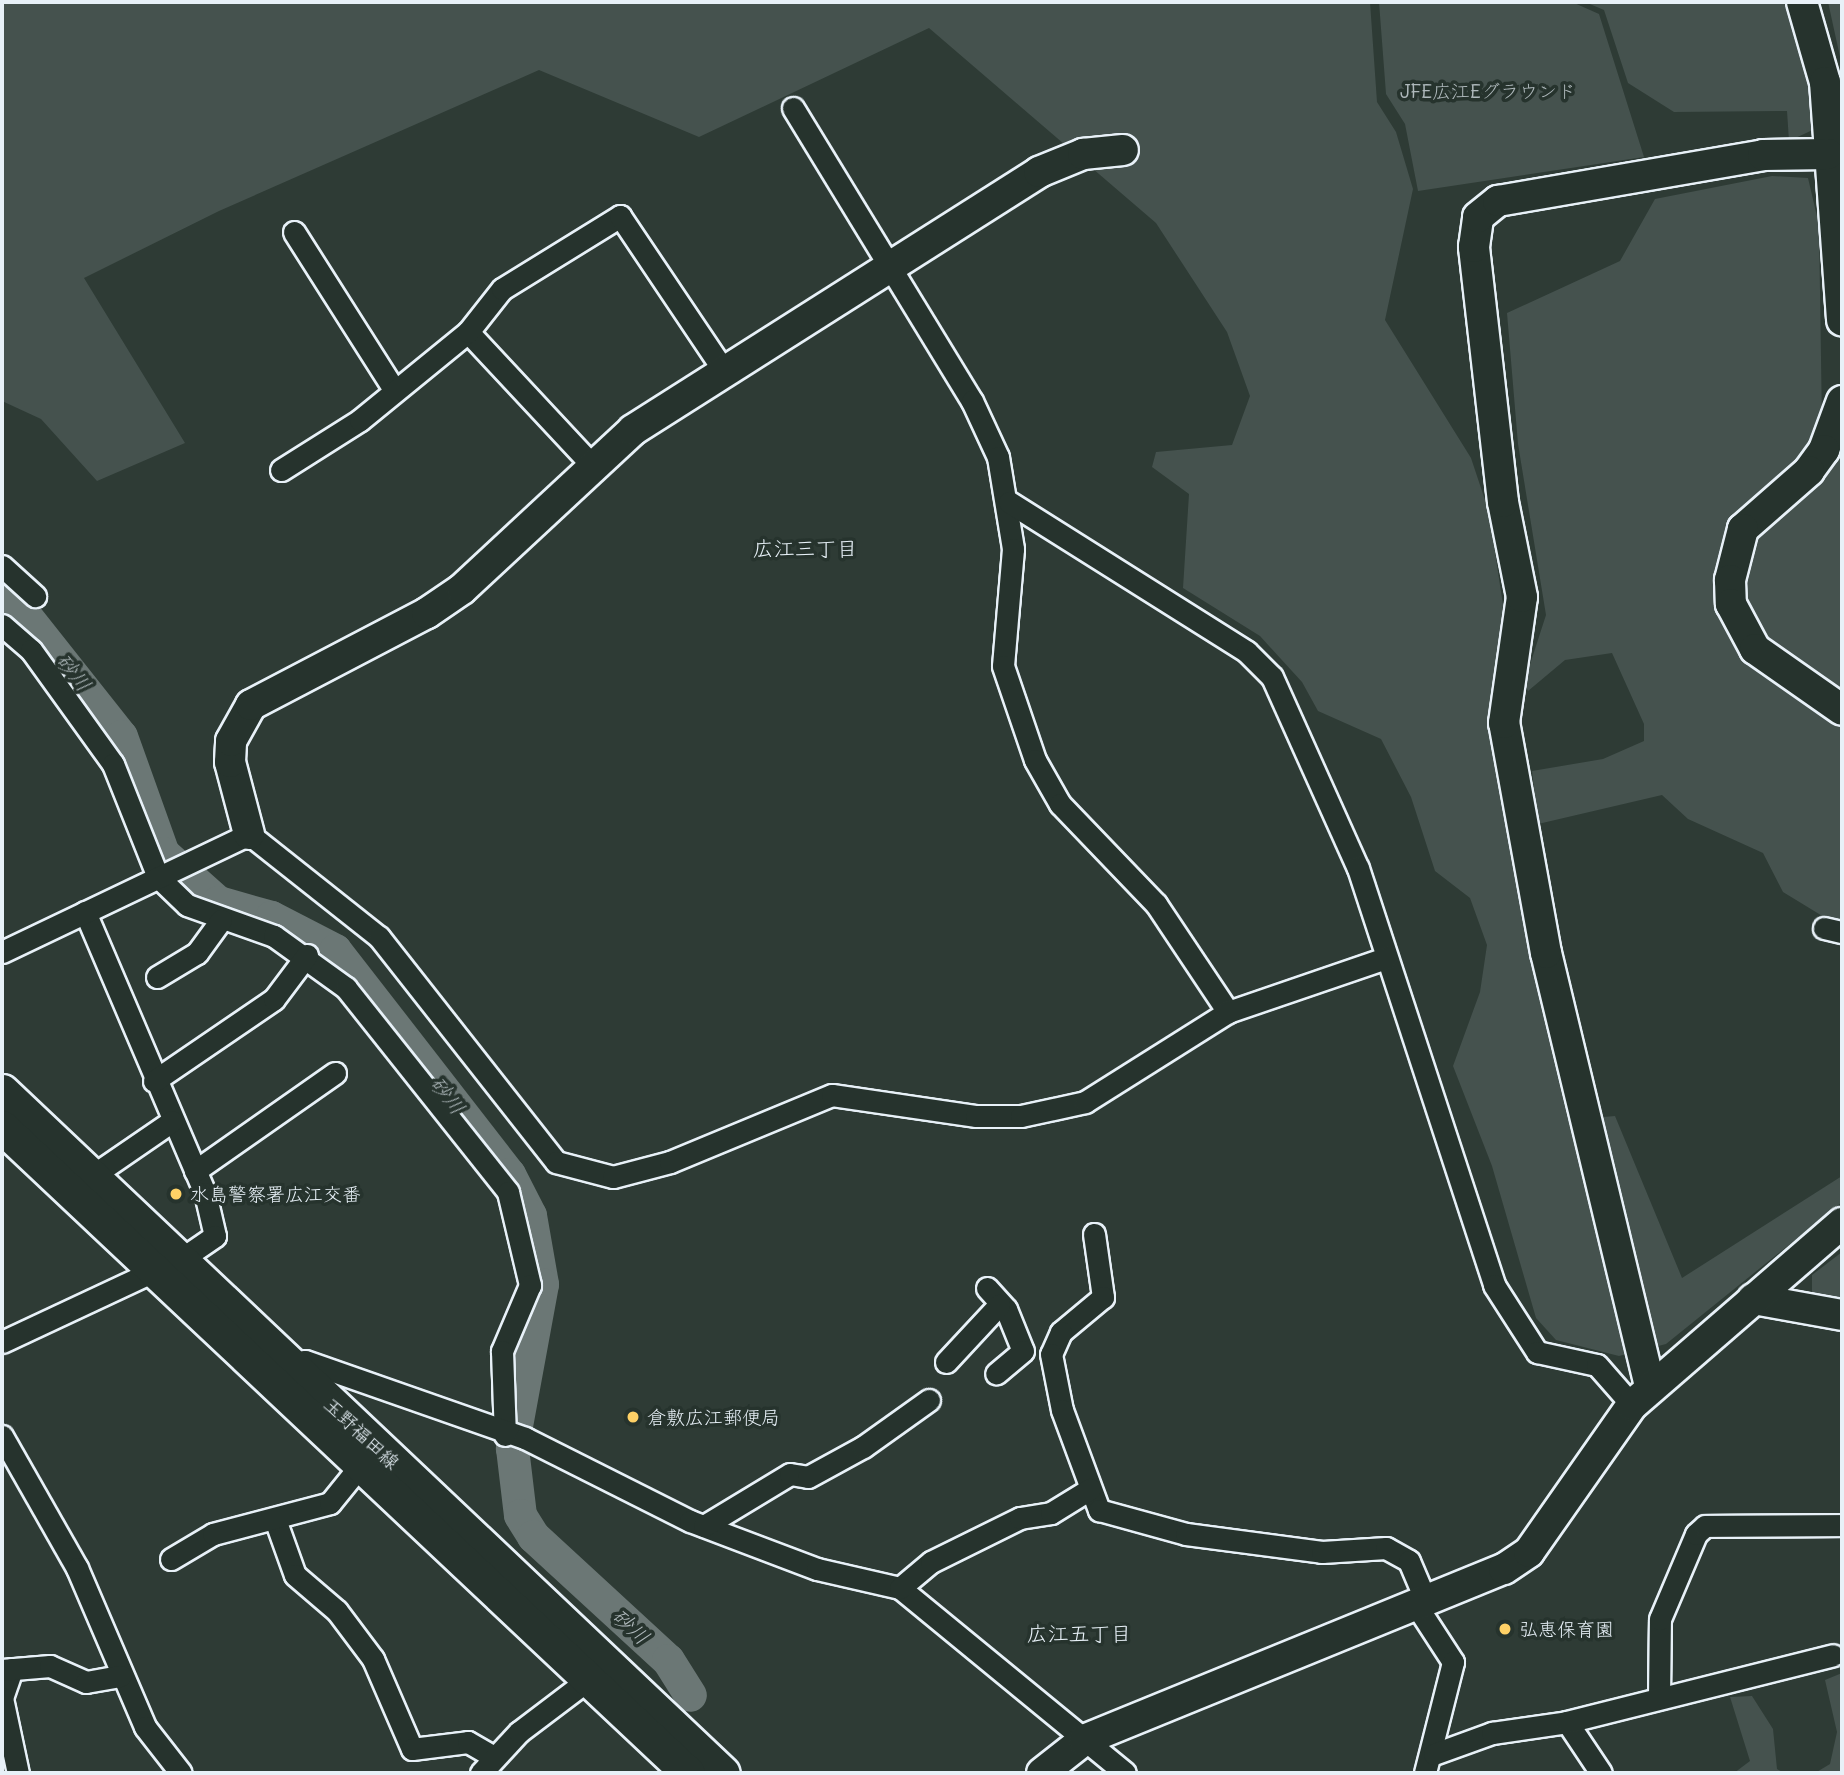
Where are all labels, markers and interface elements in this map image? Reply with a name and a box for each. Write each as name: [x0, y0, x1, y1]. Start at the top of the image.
park label: JFE広江Eグラウンド: [1400, 80, 1576, 102]
district label: 広江三丁目: [753, 535, 857, 561]
water label: 砂川: [51, 648, 97, 696]
water label: 砂川: [425, 1071, 471, 1119]
place label: 水島警察署広江交番: [190, 1183, 361, 1205]
marker: 水島警察署広江交番: [168, 1186, 184, 1202]
street label: 玉野福田線: [319, 1392, 405, 1474]
place label: 倉敷広江郵便局: [647, 1406, 780, 1428]
marker: 倉敷広江郵便局: [625, 1409, 641, 1425]
water label: 砂川: [607, 1603, 655, 1649]
place label: 弘恵保育園: [1519, 1618, 1614, 1640]
district label: 広江五丁目: [1027, 1620, 1131, 1646]
marker: 弘恵保育園: [1497, 1621, 1513, 1637]

